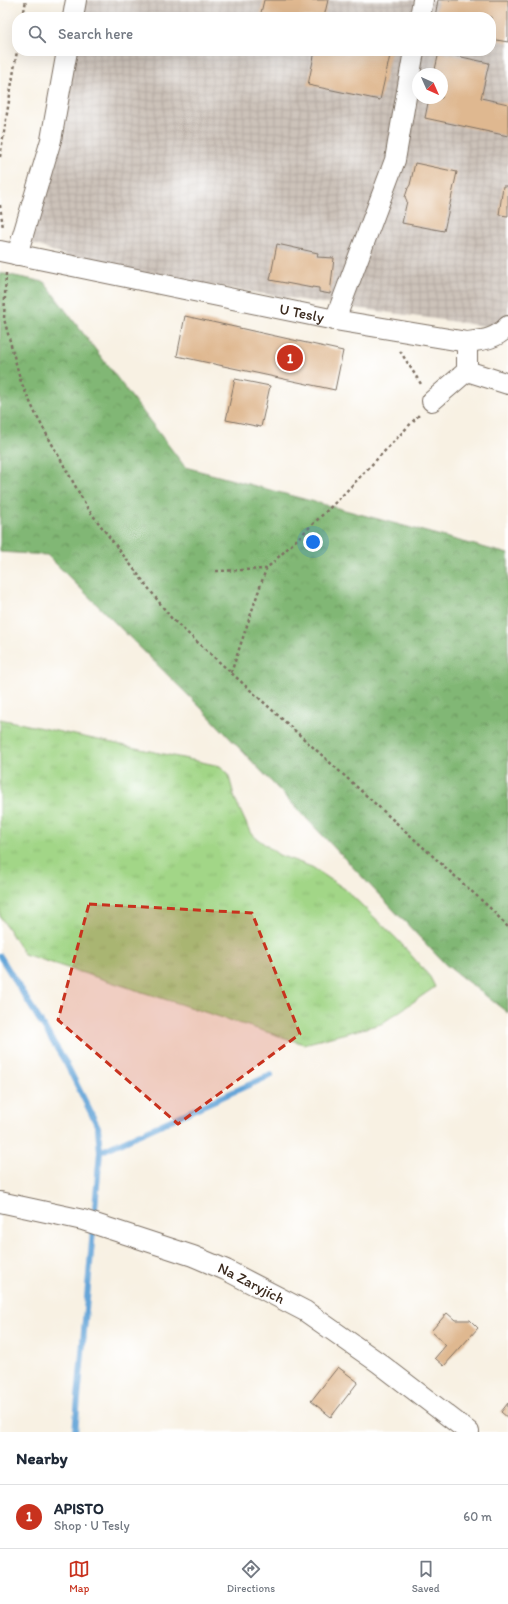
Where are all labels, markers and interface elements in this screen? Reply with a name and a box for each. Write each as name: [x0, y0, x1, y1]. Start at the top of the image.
search box: [12, 12, 496, 56]
icon: search: [26, 23, 48, 45]
text: Search here: [58, 25, 133, 43]
north arrow: [412, 68, 448, 104]
street label: U Tesly: [278, 300, 326, 327]
pin: 1: [277, 343, 303, 373]
your location: [303, 532, 323, 552]
street label: Na Zaryjích: [215, 1259, 288, 1308]
text: Nearby: [16, 1448, 68, 1468]
text: APISTO: [54, 1500, 104, 1518]
text: 1: [26, 1509, 32, 1524]
text: 60 m: [463, 1509, 492, 1524]
text: Shop · U Tesly: [54, 1518, 130, 1533]
tab: Map: [68, 1558, 90, 1595]
tab: Directions: [227, 1558, 275, 1595]
tab: Saved: [412, 1558, 440, 1595]

